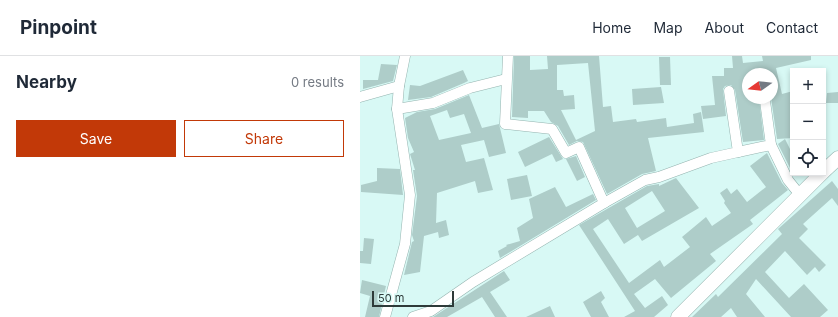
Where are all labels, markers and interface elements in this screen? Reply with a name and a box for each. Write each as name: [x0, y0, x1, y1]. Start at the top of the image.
text: Pinpoint: [20, 16, 97, 39]
text: Home: [592, 19, 631, 36]
text: Map: [653, 19, 683, 36]
text: About: [705, 19, 744, 36]
text: Contact: [766, 19, 818, 36]
north arrow: [742, 68, 778, 104]
map controls: [790, 68, 826, 176]
button: +: [790, 68, 826, 104]
text: Nearby: [16, 72, 77, 92]
text: 0 results: [291, 74, 344, 90]
button: −: [790, 104, 826, 140]
button: Save: [16, 120, 176, 157]
button: Share: [184, 120, 344, 157]
button: locate: [790, 140, 826, 176]
scale bar: [372, 289, 454, 308]
text: 50 m: [378, 291, 404, 305]

